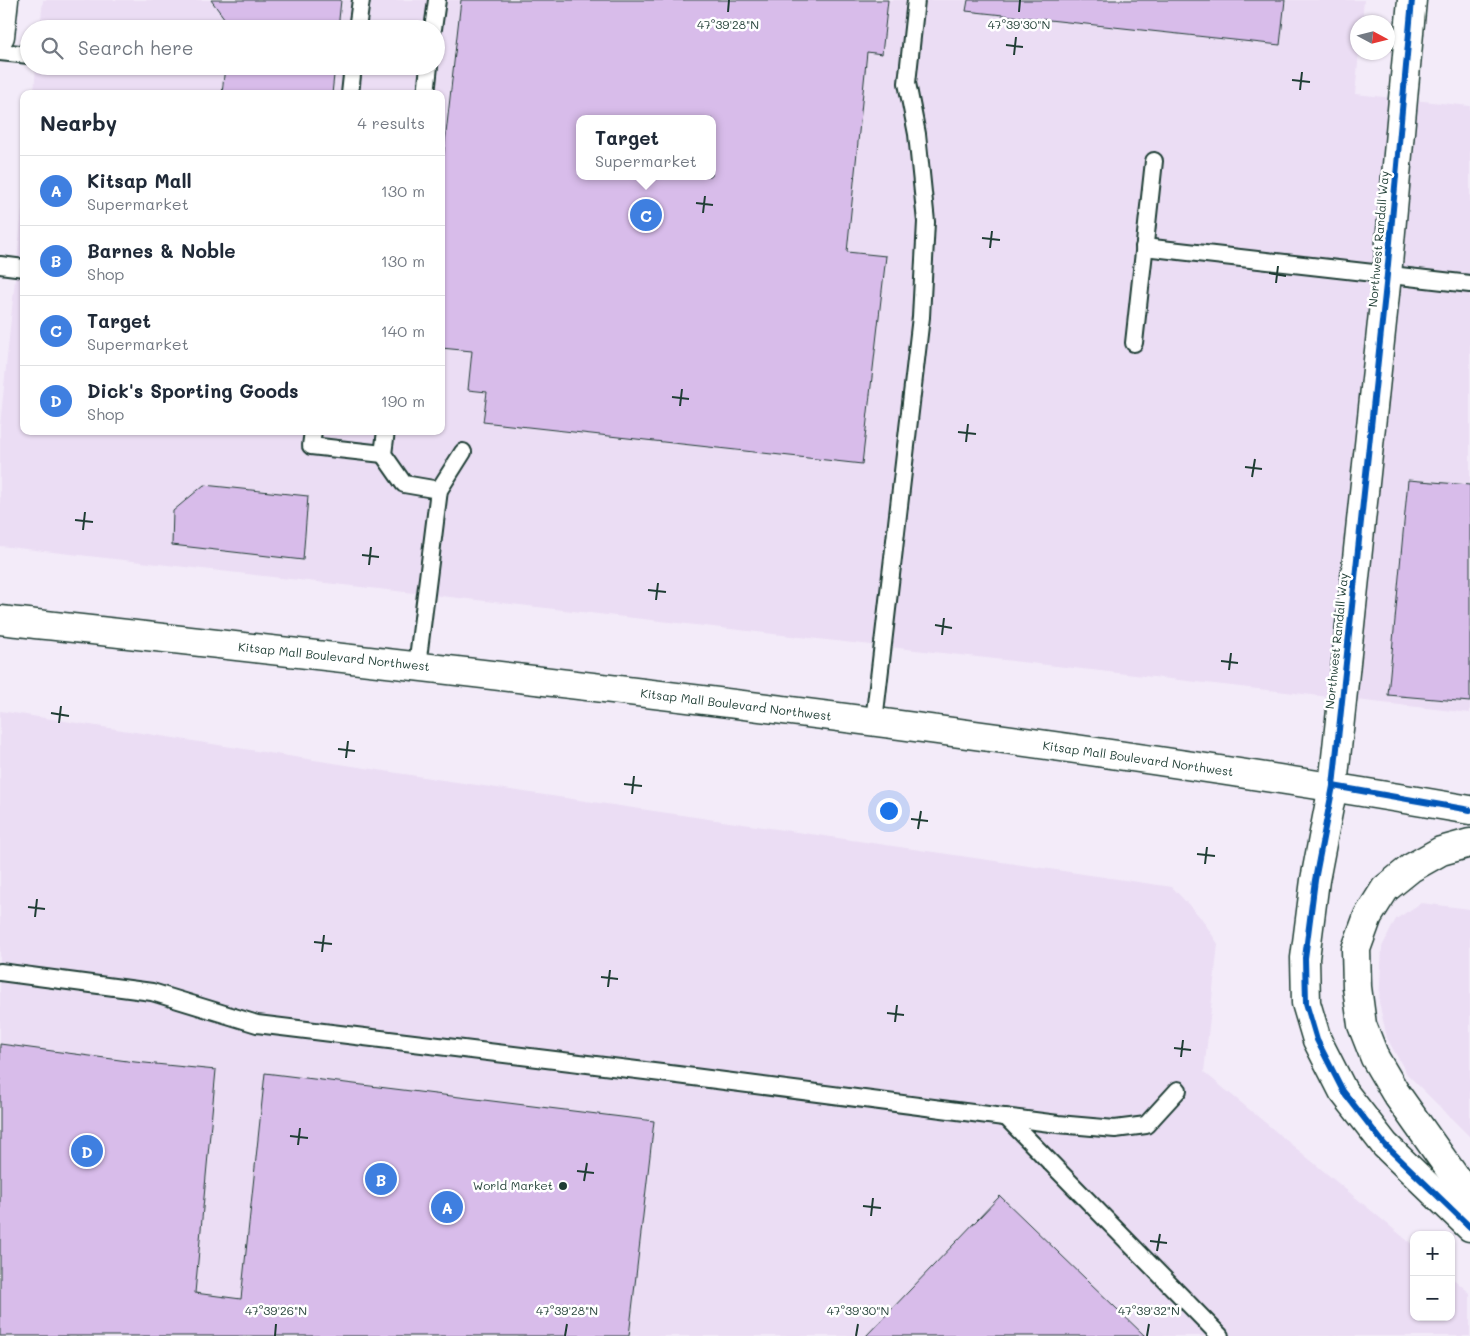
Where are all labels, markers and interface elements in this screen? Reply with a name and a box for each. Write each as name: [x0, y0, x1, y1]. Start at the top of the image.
north arrow: [1350, 15, 1395, 60]
text: 47°39'28"N: [697, 16, 759, 32]
text: 47°39'30"N: [988, 16, 1050, 32]
search box: [20, 20, 445, 75]
icon: search: [38, 34, 66, 62]
text: Search here: [78, 35, 194, 60]
text: Nearby: [40, 109, 117, 136]
text: 4 results: [357, 112, 425, 133]
popup: [576, 115, 716, 180]
text: Target: [595, 125, 659, 150]
text: Supermarket: [595, 150, 697, 171]
text: Kitsap Mall: [87, 168, 192, 193]
street label: Northwest Randall Way: [1364, 170, 1392, 308]
text: A: [50, 180, 62, 201]
text: 130 m: [381, 180, 425, 201]
text: Supermarket: [87, 193, 189, 214]
pin: C: [630, 196, 662, 234]
text: Barnes & Noble: [87, 238, 236, 263]
text: B: [51, 250, 61, 271]
text: 130 m: [381, 250, 425, 271]
text: Shop: [87, 263, 124, 284]
text: Target: [87, 308, 151, 333]
text: C: [50, 320, 62, 341]
text: 140 m: [381, 320, 425, 341]
text: Supermarket: [87, 333, 189, 354]
text: Dick's Sporting Goods: [87, 378, 299, 403]
text: D: [50, 390, 62, 411]
text: 190 m: [381, 390, 425, 411]
text: Shop: [87, 403, 124, 424]
street label: Northwest Randall Way: [1321, 572, 1351, 710]
street label: Kitsap Mall Boulevard Northwest: [238, 638, 431, 674]
street label: Kitsap Mall Boulevard Northwest: [640, 684, 833, 724]
street label: Kitsap Mall Boulevard Northwest: [1042, 737, 1235, 779]
your location: [876, 798, 902, 824]
pin: D: [71, 1132, 103, 1170]
pin: B: [365, 1160, 397, 1198]
place label: World Market: [473, 1177, 553, 1193]
marker: World Market: [557, 1180, 569, 1192]
pin: A: [431, 1188, 463, 1226]
map controls: [1410, 1231, 1455, 1321]
button: +: [1410, 1231, 1455, 1276]
button: −: [1410, 1276, 1455, 1321]
text: 47°39'26"N: [245, 1302, 307, 1318]
text: 47°39'28"N: [536, 1302, 598, 1318]
text: 47°39'30"N: [827, 1302, 889, 1318]
text: 47°39'32"N: [1118, 1302, 1180, 1318]

